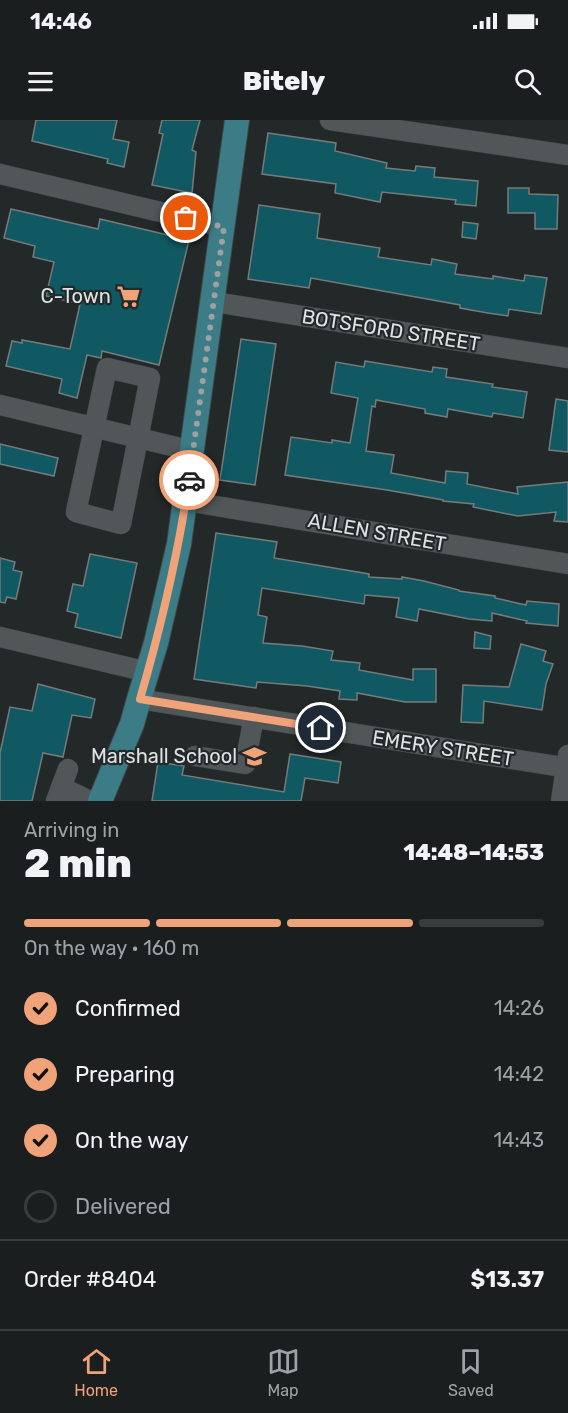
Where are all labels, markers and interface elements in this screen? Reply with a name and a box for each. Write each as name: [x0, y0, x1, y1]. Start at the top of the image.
text: 14:46: [30, 8, 92, 35]
icon: menu: [24, 65, 57, 98]
text: Bitely: [243, 65, 325, 97]
icon: search: [511, 65, 544, 98]
pin: [160, 192, 211, 243]
icon: bag: [169, 201, 202, 234]
supermarket icon: C-Town: [116, 283, 142, 309]
place label: C-Town: [41, 284, 111, 308]
street label: BOTSFORD STREET: [300, 304, 482, 356]
courier: [159, 450, 219, 510]
icon: car: [173, 464, 206, 497]
street label: ALLEN STREET: [306, 508, 448, 556]
pin: [295, 702, 346, 753]
icon: home: [304, 711, 337, 744]
street label: EMERY STREET: [371, 725, 516, 771]
school or university icon: Marshall School: [242, 743, 268, 769]
place label: Marshall School: [91, 744, 237, 768]
text: Arriving in: [24, 818, 119, 842]
text: 14:48–14:53: [404, 839, 544, 866]
text: 2 min: [24, 841, 132, 887]
text: On the way · 160 m: [24, 936, 199, 960]
icon: check: [24, 992, 57, 1025]
text: Confirmed: [75, 995, 181, 1022]
text: 14:26: [494, 996, 544, 1020]
icon: check: [24, 1058, 57, 1091]
text: Preparing: [75, 1061, 175, 1088]
text: 14:42: [494, 1062, 544, 1086]
icon: check: [24, 1124, 57, 1157]
text: On the way: [75, 1127, 189, 1154]
text: 14:43: [493, 1128, 544, 1152]
text: Delivered: [75, 1193, 171, 1220]
text: Order #8404: [24, 1266, 156, 1293]
text: $13.37: [471, 1266, 544, 1293]
tab: Home: [74, 1345, 118, 1400]
tab: Map: [267, 1345, 300, 1400]
tab: Saved: [448, 1345, 494, 1400]

